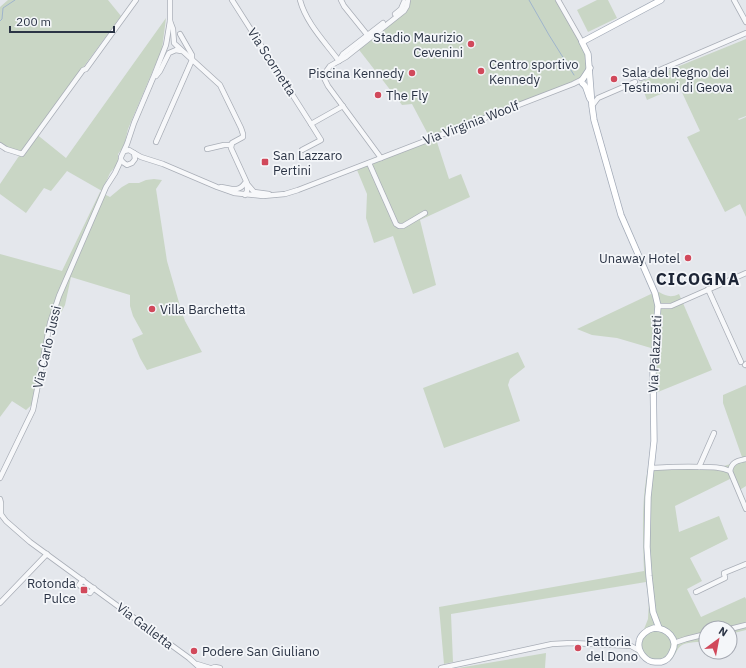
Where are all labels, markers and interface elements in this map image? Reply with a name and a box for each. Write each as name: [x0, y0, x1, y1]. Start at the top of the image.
scale bar: [10, 8, 114, 34]
text: 200 m: [16, 14, 51, 29]
street label: Via Scornetta: [244, 25, 300, 99]
place label: Stadio Maurizio Cevenini: [373, 29, 463, 61]
marker: Stadio Maurizio Cevenini: [466, 39, 476, 49]
place label: Centro sportivo Kennedy: [489, 56, 579, 88]
place label: Sala del Regno dei Testimoni di Geova: [622, 64, 733, 96]
place label: Piscina Kennedy: [308, 65, 405, 82]
marker: Centro sportivo Kennedy: [476, 66, 486, 76]
marker: Piscina Kennedy: [407, 68, 417, 78]
marker: Sala del Regno dei Testimoni di Geova: [609, 74, 619, 84]
place label: The Fly: [386, 87, 429, 104]
marker: The Fly: [373, 90, 383, 100]
street label: Via Virginia Woolf: [421, 97, 521, 149]
place label: San Lazzaro Pertini: [273, 147, 342, 179]
marker: San Lazzaro Pertini: [260, 157, 270, 167]
place label: Unaway Hotel: [599, 250, 680, 267]
marker: Unaway Hotel: [683, 253, 693, 263]
district label: CICOGNA: [656, 268, 740, 290]
place label: Villa Barchetta: [160, 301, 245, 318]
street label: Via Carlo Jussi: [29, 304, 65, 390]
marker: Villa Barchetta: [147, 304, 157, 314]
street label: Via Palazzetti: [644, 315, 666, 393]
place label: Rotonda Pulce: [27, 575, 76, 607]
marker: Rotonda Pulce: [79, 585, 89, 595]
street label: Via Galletta: [113, 599, 177, 653]
north arrow: [698, 620, 738, 660]
text: N: [716, 623, 730, 640]
place label: Fattoria del Dono: [586, 633, 638, 665]
place label: Podere San Giuliano: [202, 643, 320, 660]
marker: Fattoria del Dono: [573, 643, 583, 653]
marker: Podere San Giuliano: [189, 646, 199, 656]

